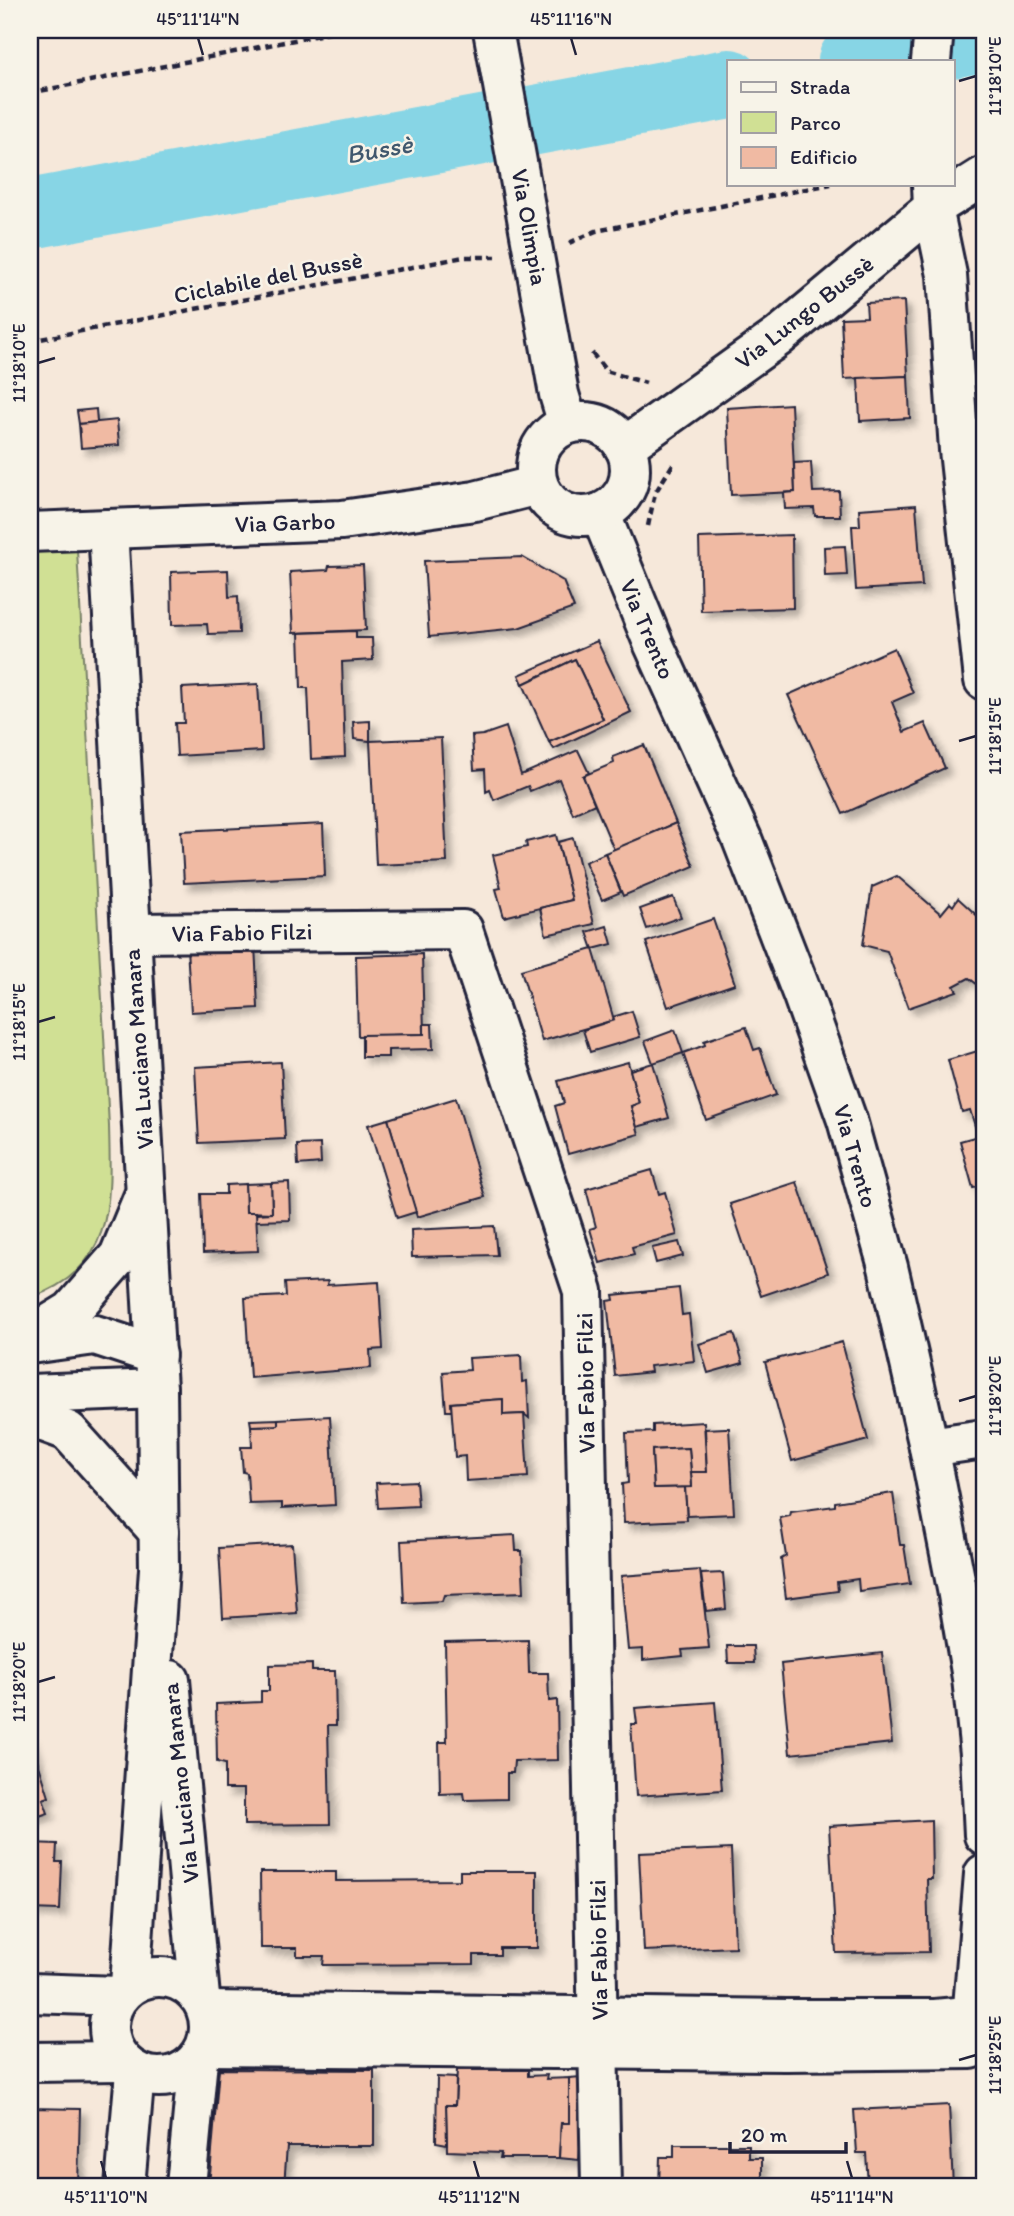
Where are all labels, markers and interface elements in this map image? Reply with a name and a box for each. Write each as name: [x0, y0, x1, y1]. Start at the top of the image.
text: 45°11'14"N: [156, 8, 240, 30]
text: 45°11'16"N: [530, 8, 612, 30]
text: 11°18'10"E: [984, 36, 1006, 116]
legend: [727, 60, 954, 186]
text: Strada: [790, 74, 850, 99]
text: Parco: [790, 110, 841, 135]
water label: Bussè: [343, 127, 416, 171]
text: Edificio: [790, 144, 858, 169]
street label: Via Olimpia: [505, 167, 555, 288]
street label: Ciclabile del Bussè: [171, 244, 365, 310]
street label: Via Lungo Bussè: [729, 249, 879, 375]
text: 11°18'10"E: [8, 323, 30, 403]
street label: Via Garbo: [234, 506, 336, 538]
street label: Via Trento: [614, 574, 682, 684]
text: 11°18'15"E: [984, 697, 1006, 775]
street label: Via Fabio Filzi: [171, 916, 313, 948]
street label: Via Luciano Manara: [116, 947, 159, 1150]
text: 11°18'15"E: [8, 983, 30, 1061]
street label: Via Trento: [827, 1101, 885, 1211]
street label: Via Fabio Filzi: [569, 1312, 601, 1454]
text: 11°18'20"E: [984, 1356, 1006, 1436]
text: 11°18'20"E: [8, 1642, 30, 1722]
street label: Via Luciano Manara: [155, 1681, 205, 1885]
street label: Via Fabio Filzi: [582, 1879, 614, 2021]
text: 11°18'25"E: [984, 2015, 1006, 2095]
scale bar: [730, 2111, 846, 2155]
text: 20 m: [741, 2122, 788, 2147]
text: 45°11'10"N: [64, 2186, 148, 2208]
text: 45°11'12"N: [438, 2186, 520, 2208]
text: 45°11'14"N: [810, 2186, 894, 2208]

